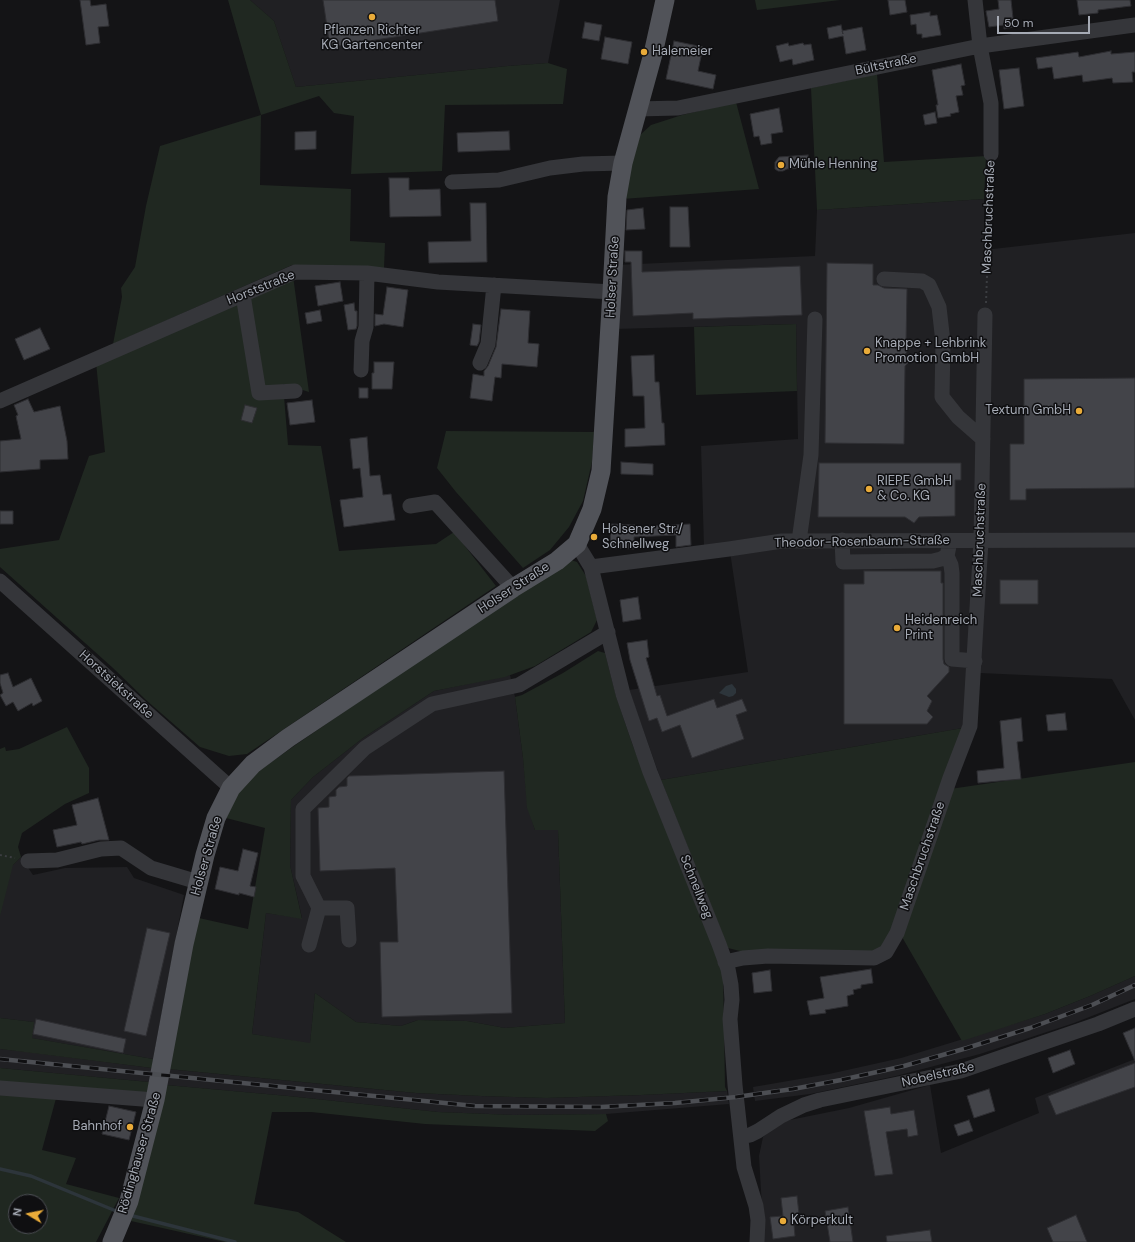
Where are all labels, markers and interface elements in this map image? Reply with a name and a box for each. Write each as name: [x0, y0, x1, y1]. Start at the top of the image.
scale bar: [999, 8, 1092, 34]
marker: Pflanzen Richter KG Gartencenter: [367, 12, 377, 22]
text: 50 m: [1004, 15, 1033, 31]
place label: Pflanzen Richter KG Gartencenter: [321, 23, 423, 54]
place label: Halemeier: [652, 44, 712, 60]
marker: Halemeier: [639, 47, 649, 57]
street label: Bültstraße: [854, 51, 918, 79]
place label: Mühle Henning: [789, 157, 878, 173]
marker: Mühle Henning: [776, 160, 786, 170]
street label: Maschbruchstraße: [979, 160, 999, 274]
street label: Holser Straße: [603, 236, 623, 318]
street label: Horststraße: [225, 267, 297, 309]
place label: Knappe + Lehbrink Promotion GmbH: [875, 336, 986, 367]
marker: Knappe + Lehbrink Promotion GmbH: [862, 346, 872, 356]
place label: Textum GmbH: [985, 403, 1071, 419]
marker: Textum GmbH: [1074, 406, 1084, 416]
place label: RIEPE GmbH & Co. KG: [877, 474, 952, 505]
street label: Maschbruchstraße: [970, 483, 990, 597]
marker: RIEPE GmbH & Co. KG: [864, 484, 874, 494]
place label: Holsener Str./ Schnellweg: [602, 522, 683, 553]
marker: Holsener Str./ Schnellweg: [589, 532, 599, 542]
street label: Theodor-Rosenbaum-Straße: [774, 533, 950, 551]
street label: Holser Straße: [475, 559, 553, 617]
place label: Heidenreich Print: [905, 613, 977, 644]
marker: Heidenreich Print: [892, 623, 902, 633]
street label: Horstsiekstraße: [76, 647, 156, 723]
street label: Maschbruchstraße: [897, 800, 949, 912]
street label: Holser Straße: [188, 814, 226, 898]
street label: Schnellweg: [676, 853, 716, 921]
street label: Nobelstraße: [900, 1059, 976, 1091]
street label: Rödinghauser Straße: [115, 1091, 165, 1215]
place label: Bahnhof: [73, 1119, 122, 1135]
marker: Bahnhof: [125, 1122, 135, 1132]
north arrow: [8, 1194, 48, 1234]
text: N: [10, 1207, 25, 1217]
place label: Körperkult: [791, 1213, 853, 1229]
marker: Körperkult: [778, 1216, 788, 1226]

